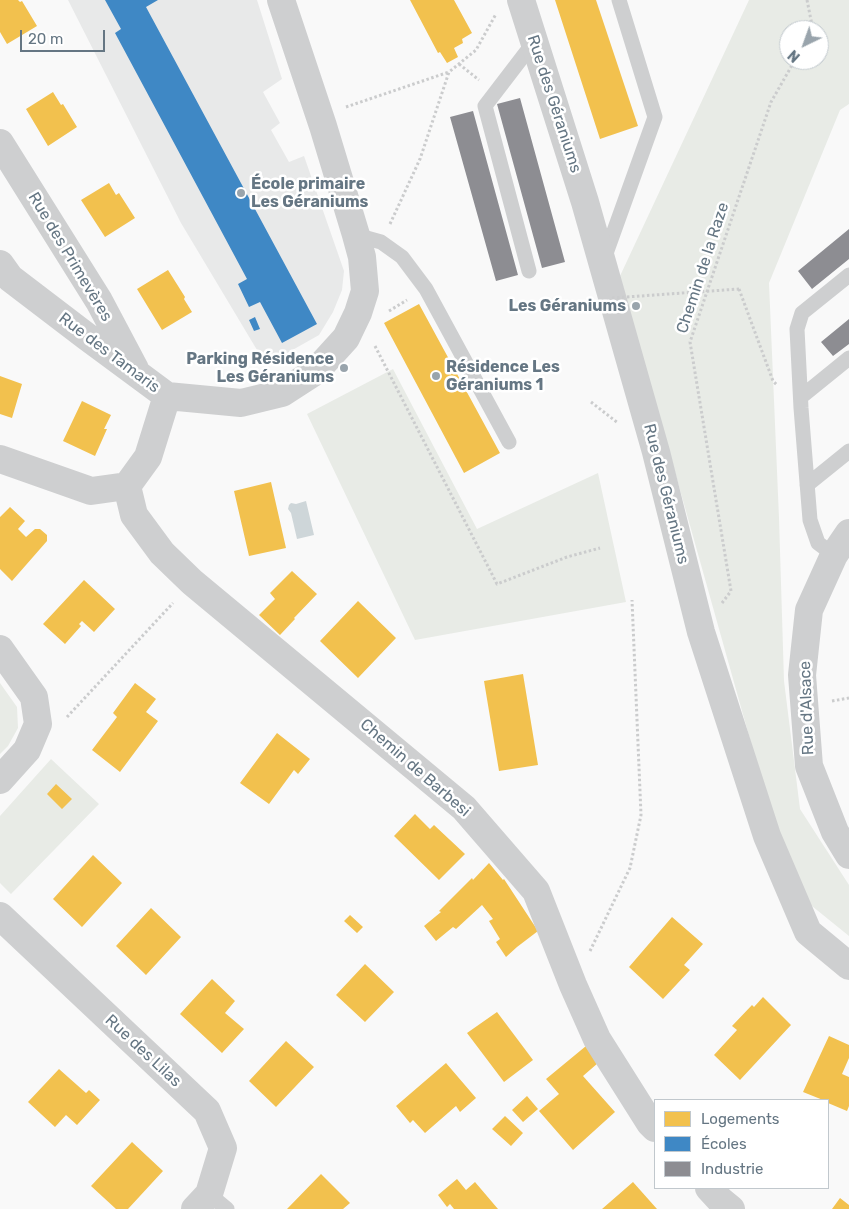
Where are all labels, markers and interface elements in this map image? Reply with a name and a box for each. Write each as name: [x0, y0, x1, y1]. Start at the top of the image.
scale bar: [22, 20, 108, 52]
north arrow: [779, 20, 829, 70]
text: 20 m: [28, 30, 63, 48]
street label: Rue des Géraniums: [523, 33, 585, 175]
text: N: [785, 46, 804, 65]
place label: École primaire Les Géraniums: [251, 174, 368, 212]
marker: École primaire Les Géraniums: [235, 187, 247, 199]
street label: Rue des Primevères: [24, 189, 116, 325]
street label: Chemin de la Raze: [673, 200, 733, 336]
place label: Les Géraniums: [509, 296, 626, 316]
marker: Les Géraniums: [630, 300, 642, 312]
street label: Rue des Tamaris: [55, 309, 163, 397]
place label: Parking Résidence Les Géraniums: [186, 349, 334, 387]
place label: Résidence Les Géraniums 1: [446, 357, 560, 395]
marker: Parking Résidence Les Géraniums: [338, 362, 350, 374]
marker: Résidence Les Géraniums 1: [430, 370, 442, 382]
street label: Rue des Géraniums: [639, 422, 693, 566]
street label: Rue d'Alsace: [796, 661, 818, 755]
street label: Chemin de Barbesi: [356, 715, 474, 821]
street label: Rue des Lilas: [101, 1011, 185, 1091]
legend: [654, 1099, 829, 1189]
text: Logements: [701, 1110, 779, 1128]
text: Écoles: [701, 1135, 747, 1153]
text: Industrie: [701, 1160, 763, 1178]

